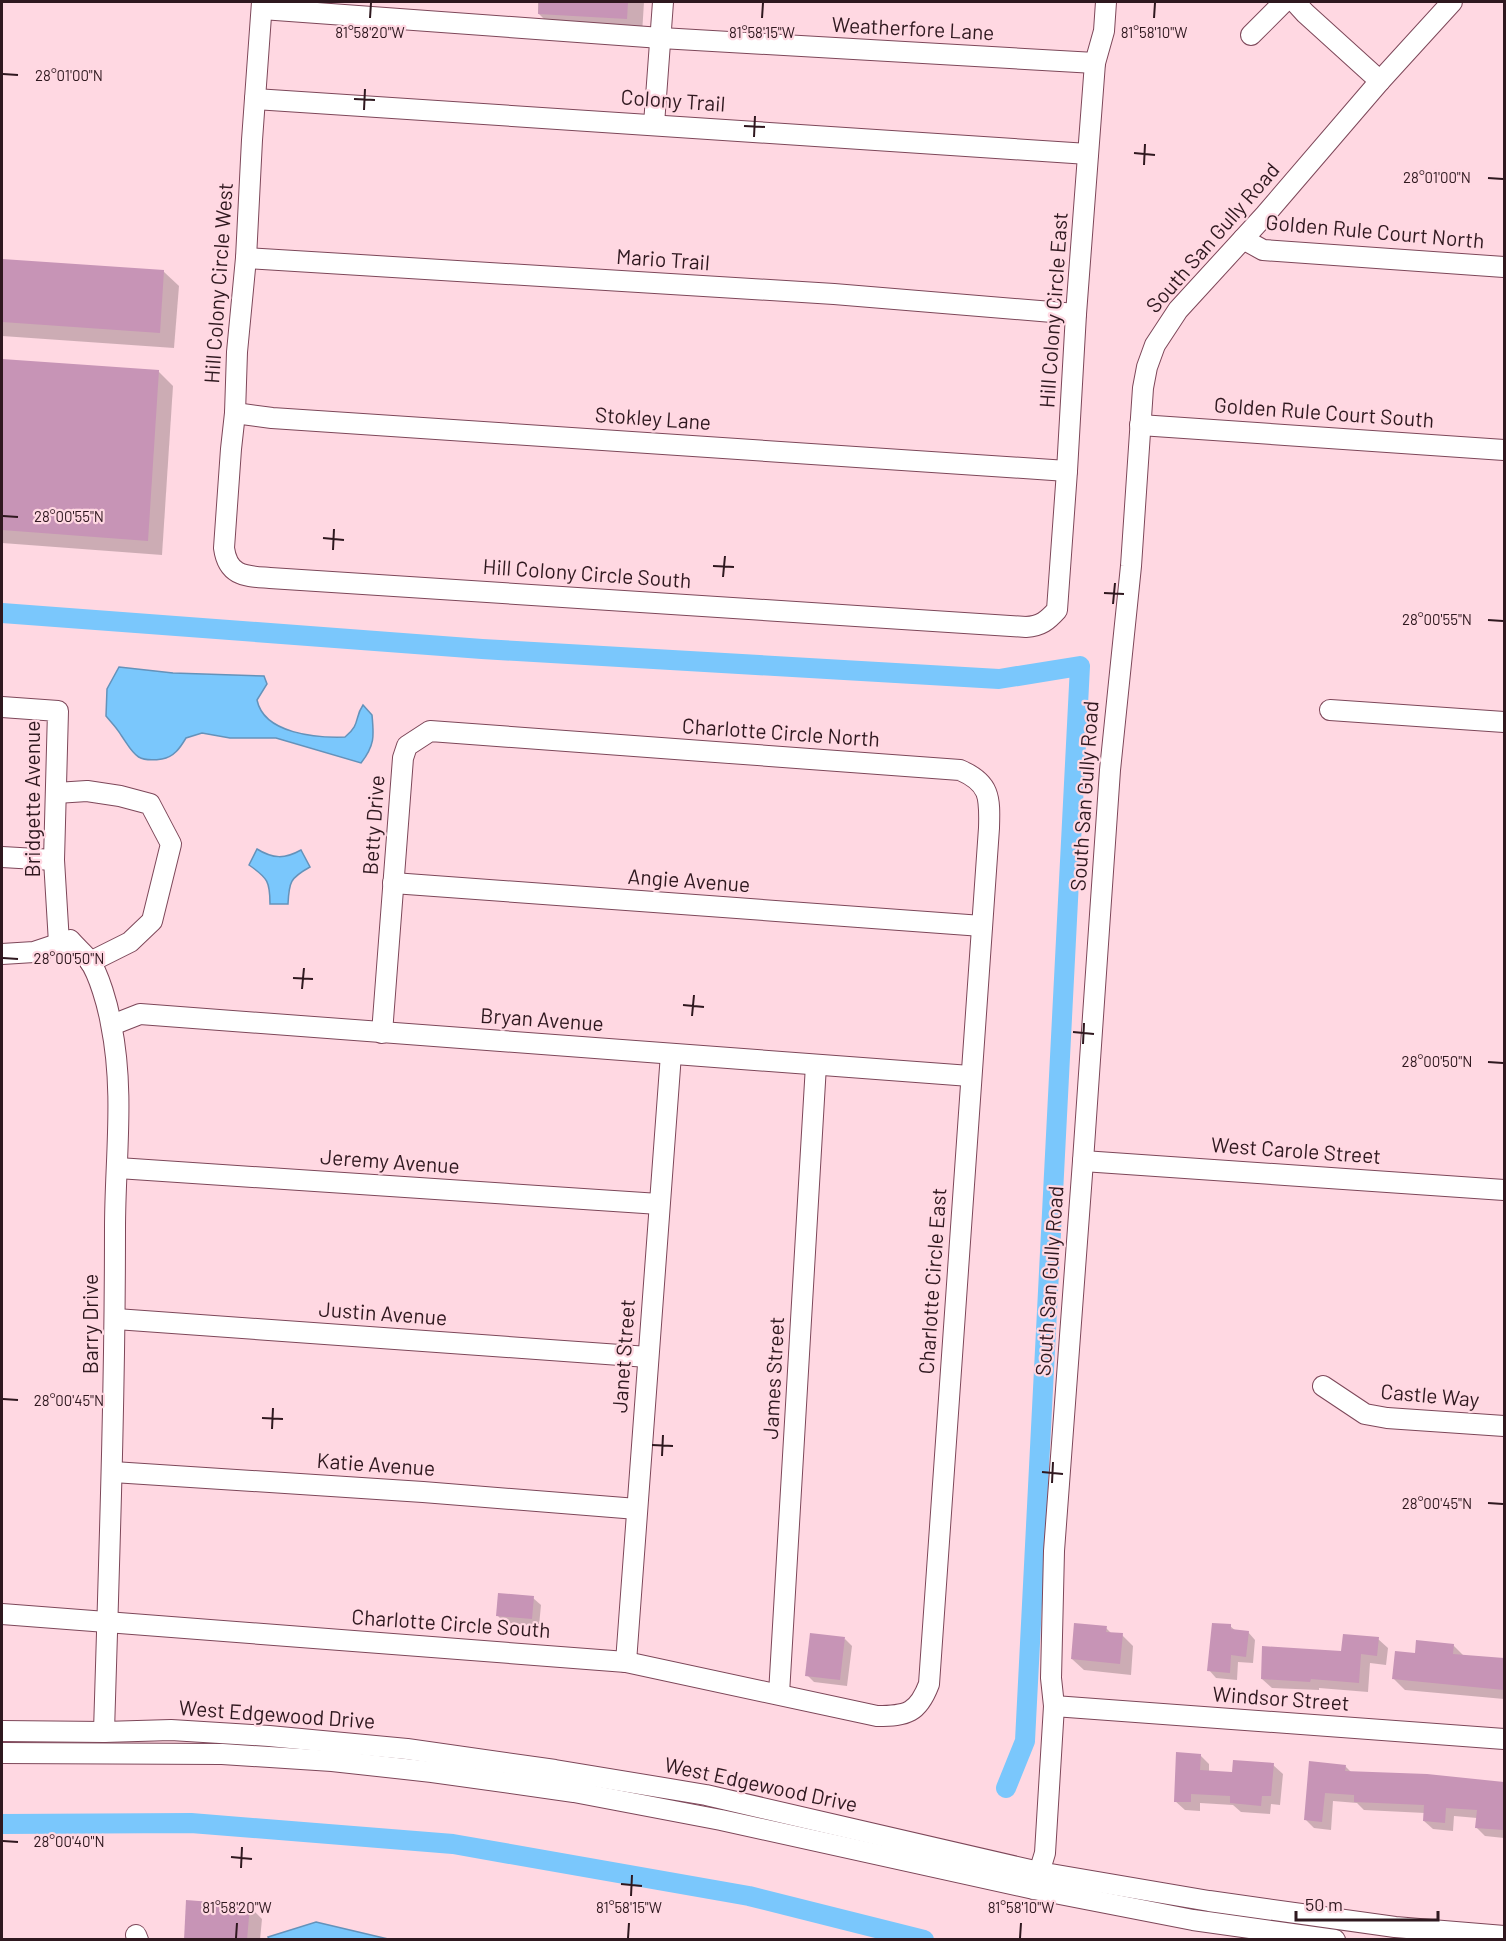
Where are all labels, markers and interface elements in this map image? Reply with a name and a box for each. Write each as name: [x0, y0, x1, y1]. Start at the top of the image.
street label: Weatherfore Lane: [831, 11, 995, 44]
text: 81°58'20"W: [335, 23, 405, 41]
text: 81°58'15"W: [729, 23, 795, 41]
text: 81°58'10"W: [1121, 23, 1187, 41]
text: 28°01'00"N: [35, 66, 103, 84]
street label: Colony Trail: [620, 83, 726, 116]
street label: South San Gully Road: [1140, 157, 1284, 317]
text: 28°01'00"N: [1403, 168, 1471, 186]
street label: Hill Colony Circle West: [198, 182, 237, 384]
street label: Golden Rule Court North: [1265, 208, 1485, 253]
street label: Hill Colony Circle East: [1033, 211, 1072, 409]
street label: Mario Trail: [615, 243, 711, 274]
street label: Golden Rule Court South: [1213, 391, 1435, 432]
street label: Stokley Lane: [594, 401, 712, 434]
text: 28°00'55"N: [34, 507, 104, 525]
street label: Hill Colony Circle South: [482, 553, 692, 592]
text: 28°00'55"N: [1402, 610, 1472, 628]
street label: South San Gully Road: [1064, 700, 1103, 892]
street label: Charlotte Circle North: [681, 712, 881, 751]
street label: Bridgette Avenue: [19, 720, 44, 878]
street label: Betty Drive: [357, 774, 388, 876]
street label: Angie Avenue: [627, 863, 751, 896]
text: 28°00'50"N: [34, 949, 104, 967]
street label: Bryan Avenue: [479, 1002, 605, 1035]
text: 28°00'50"N: [1402, 1052, 1472, 1070]
street label: West Carole Street: [1210, 1131, 1382, 1168]
street label: Jeremy Avenue: [319, 1143, 461, 1178]
street label: South San Gully Road: [1029, 1185, 1068, 1377]
street label: Charlotte Circle East: [913, 1187, 950, 1375]
street label: Barry Drive: [77, 1274, 102, 1374]
street label: Justin Avenue: [318, 1296, 448, 1329]
street label: Janet Street: [606, 1298, 639, 1414]
street label: James Street: [757, 1316, 788, 1440]
street label: Castle Way: [1380, 1378, 1481, 1411]
text: 28°00'45"N: [34, 1391, 104, 1409]
street label: Katie Avenue: [316, 1447, 436, 1480]
text: 28°00'45"N: [1402, 1494, 1472, 1512]
street label: Charlotte Circle South: [351, 1603, 552, 1642]
street label: Windsor Street: [1212, 1680, 1350, 1715]
street label: West Edgewood Drive: [178, 1694, 376, 1733]
street label: West Edgewood Drive: [662, 1751, 860, 1816]
text: 28°00'40"N: [33, 1832, 105, 1850]
scale bar: [1296, 1884, 1438, 1922]
text: 50 m: [1305, 1893, 1343, 1915]
text: 81°58'20"W: [202, 1898, 272, 1916]
text: 81°58'15"W: [596, 1898, 662, 1916]
text: 81°58'10"W: [988, 1898, 1054, 1916]

